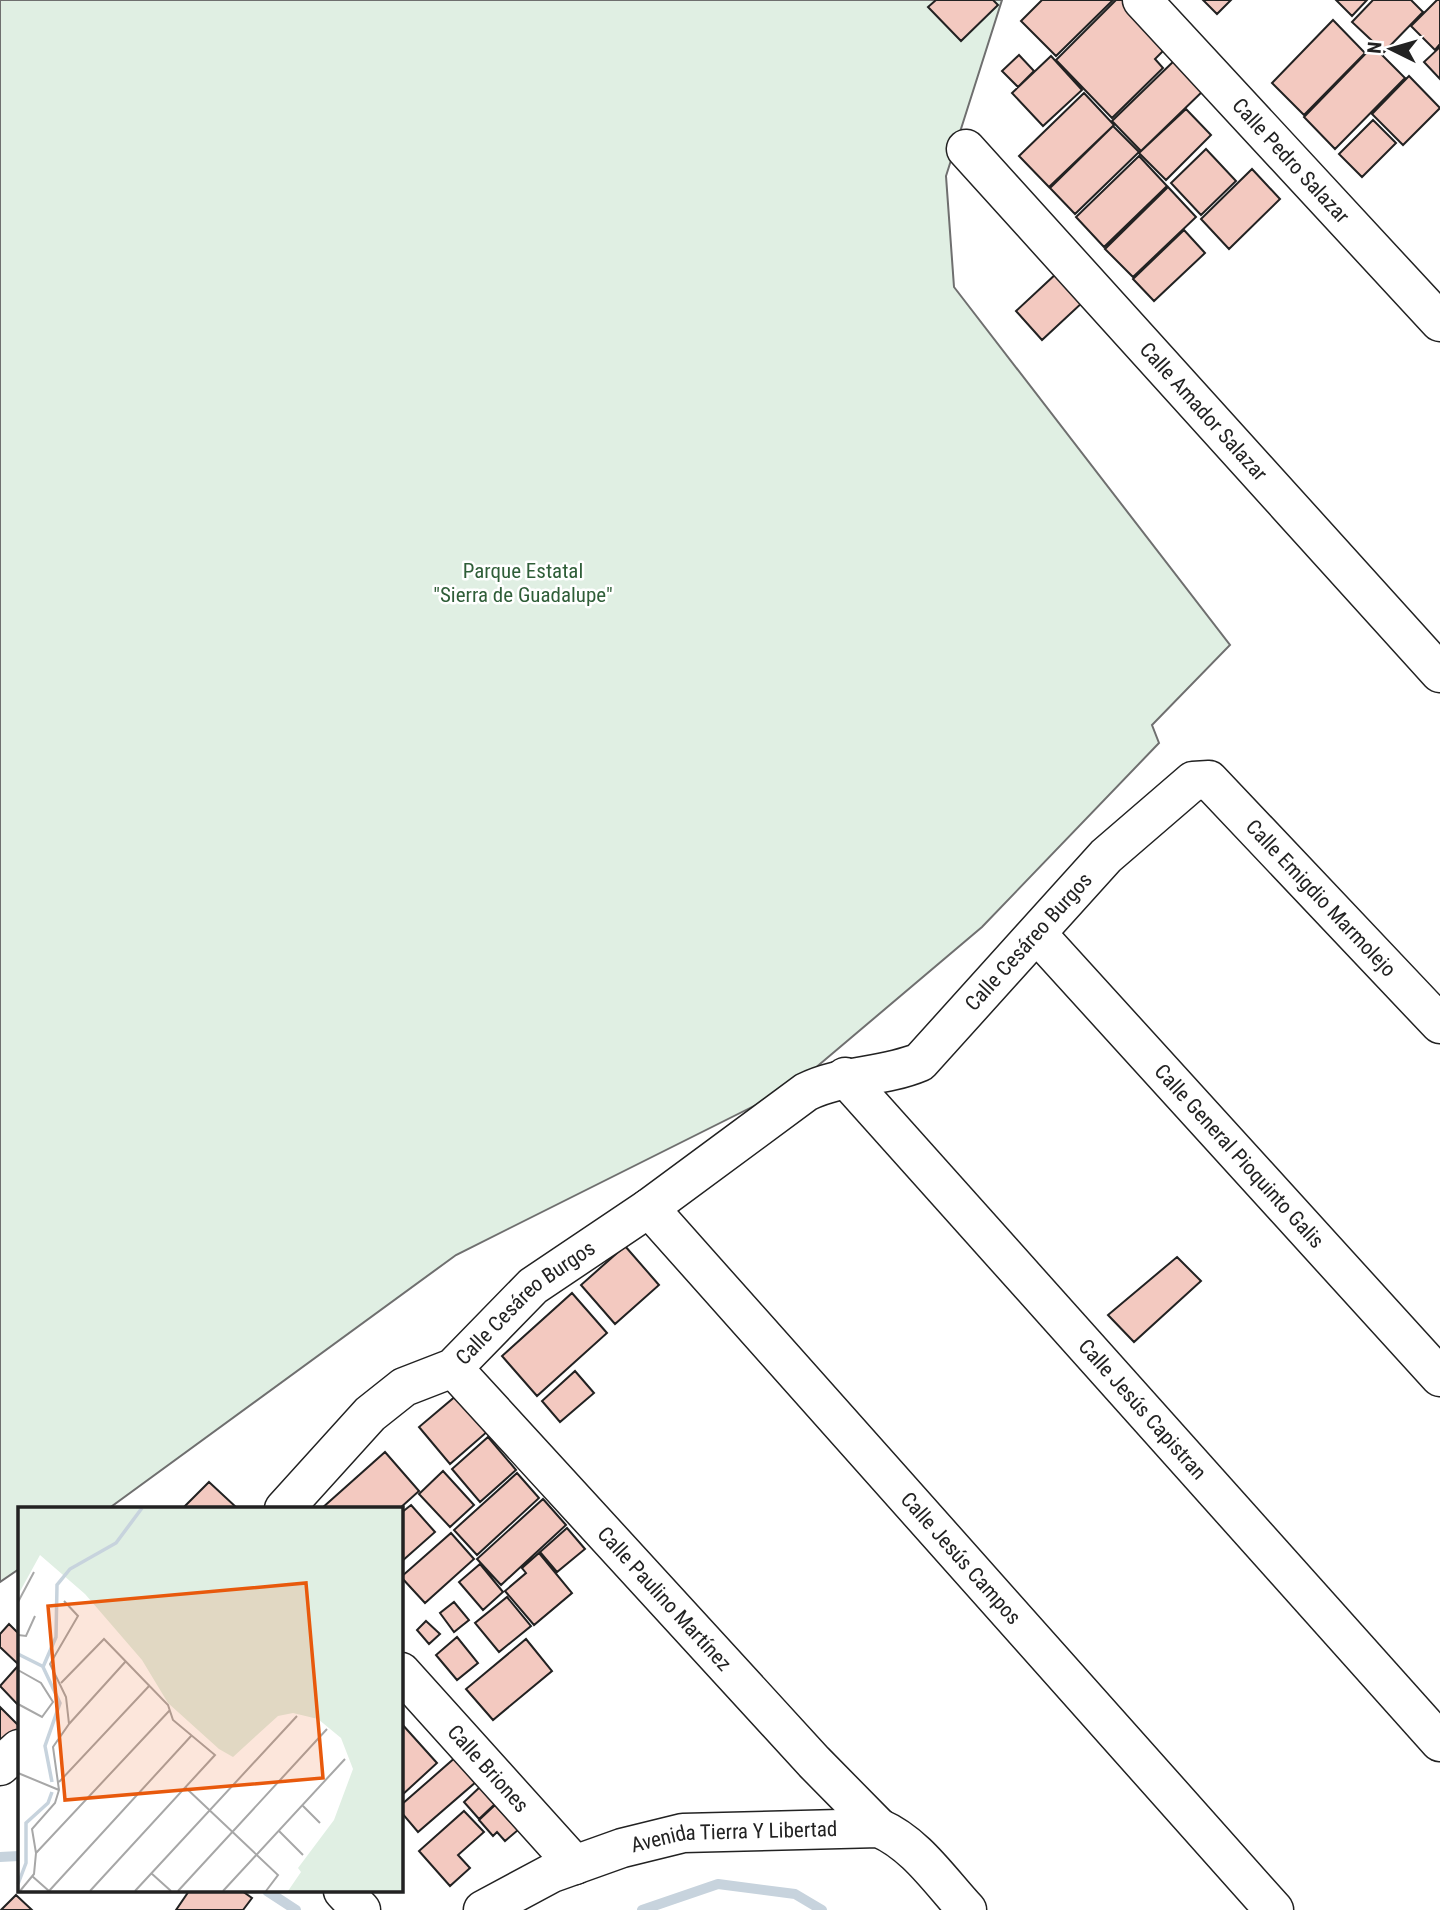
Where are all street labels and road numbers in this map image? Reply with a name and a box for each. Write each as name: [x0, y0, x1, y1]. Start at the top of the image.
street label: Calle Pedro Salazar: [1227, 93, 1354, 228]
street label: Calle Amador Salazar: [1135, 337, 1272, 486]
street label: Calle Emigdio Marmolejo: [1241, 815, 1401, 982]
street label: Calle Cesáreo Burgos: [960, 868, 1097, 1016]
street label: Calle General Pioquinto Galis: [1150, 1059, 1329, 1253]
street label: Calle Cesáreo Burgos: [451, 1236, 599, 1370]
street label: Calle Jesús Capistran: [1074, 1334, 1211, 1484]
street label: Calle Jesús Campos: [896, 1487, 1026, 1629]
street label: Calle Paulino Martínez: [593, 1522, 736, 1676]
street label: Calle Briones: [443, 1720, 534, 1817]
street label: Avenida Tierra Y Libertad: [628, 1817, 838, 1857]

